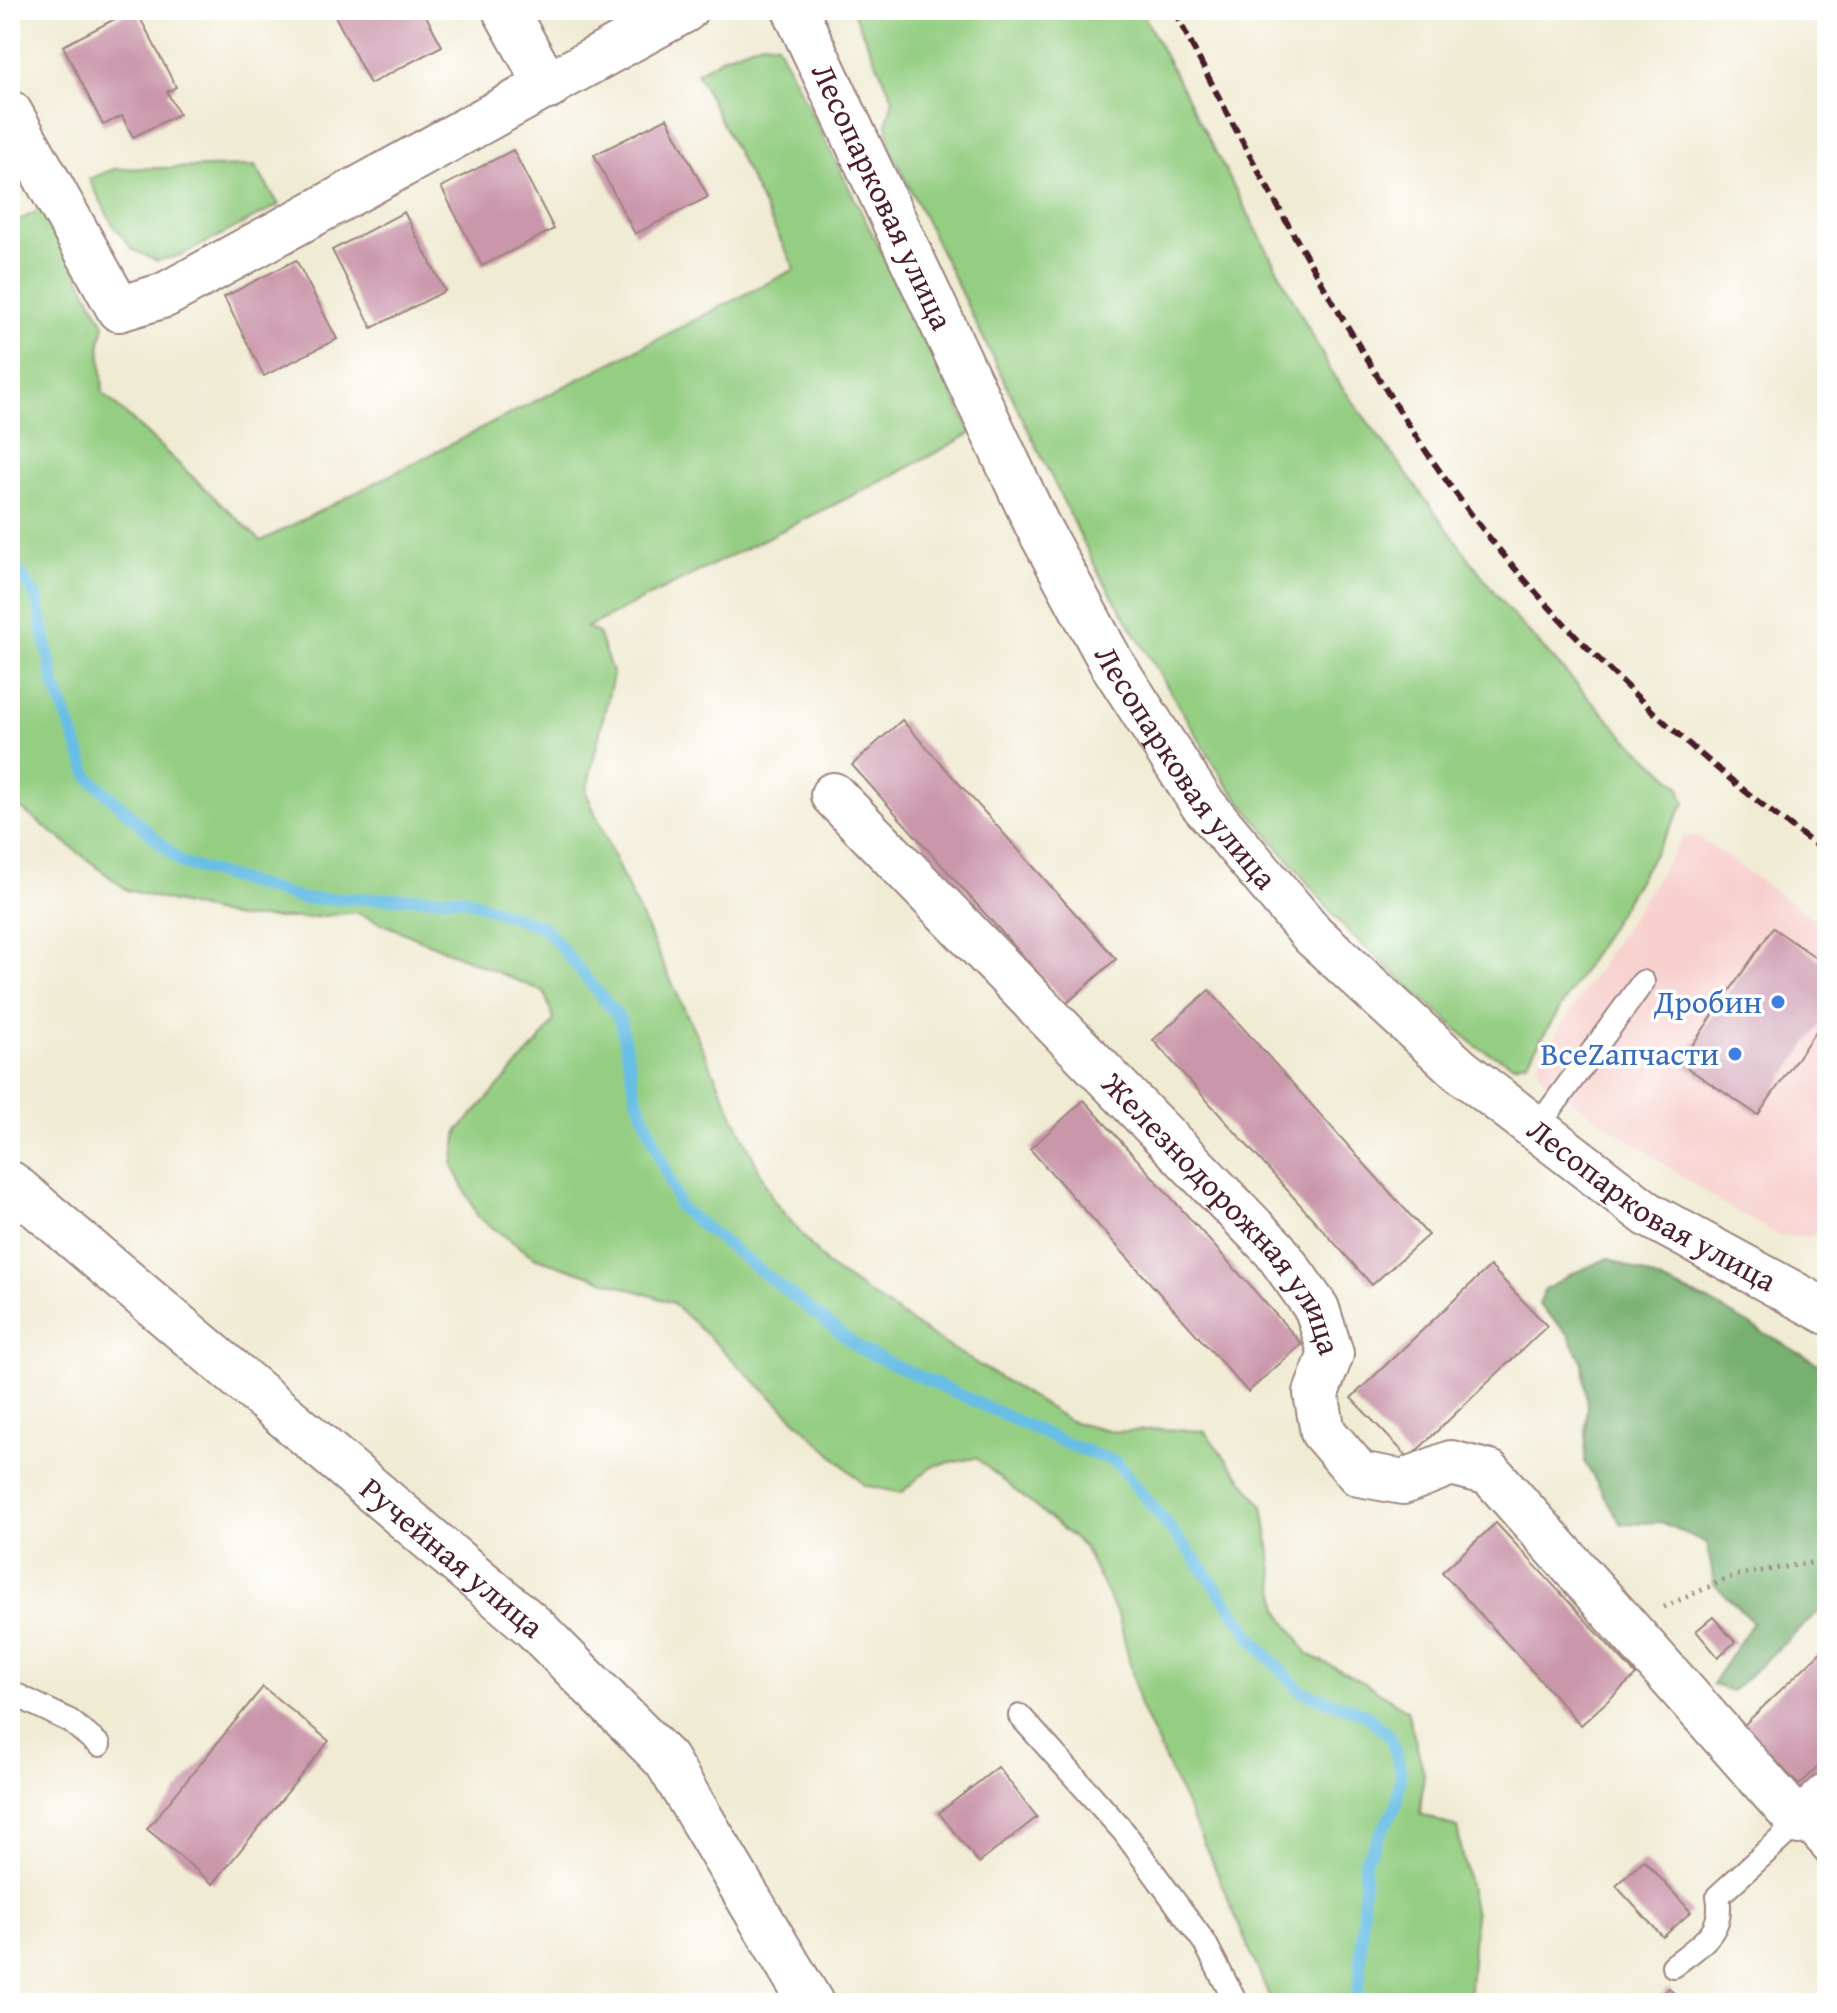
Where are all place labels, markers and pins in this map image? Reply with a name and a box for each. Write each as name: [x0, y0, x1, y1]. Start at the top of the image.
place label: Дробин: [1653, 978, 1762, 1025]
marker: Дробин: [1769, 993, 1787, 1011]
place label: ВсеZапчасти: [1540, 1030, 1719, 1077]
marker: ВсеZапчасти: [1726, 1045, 1744, 1063]

